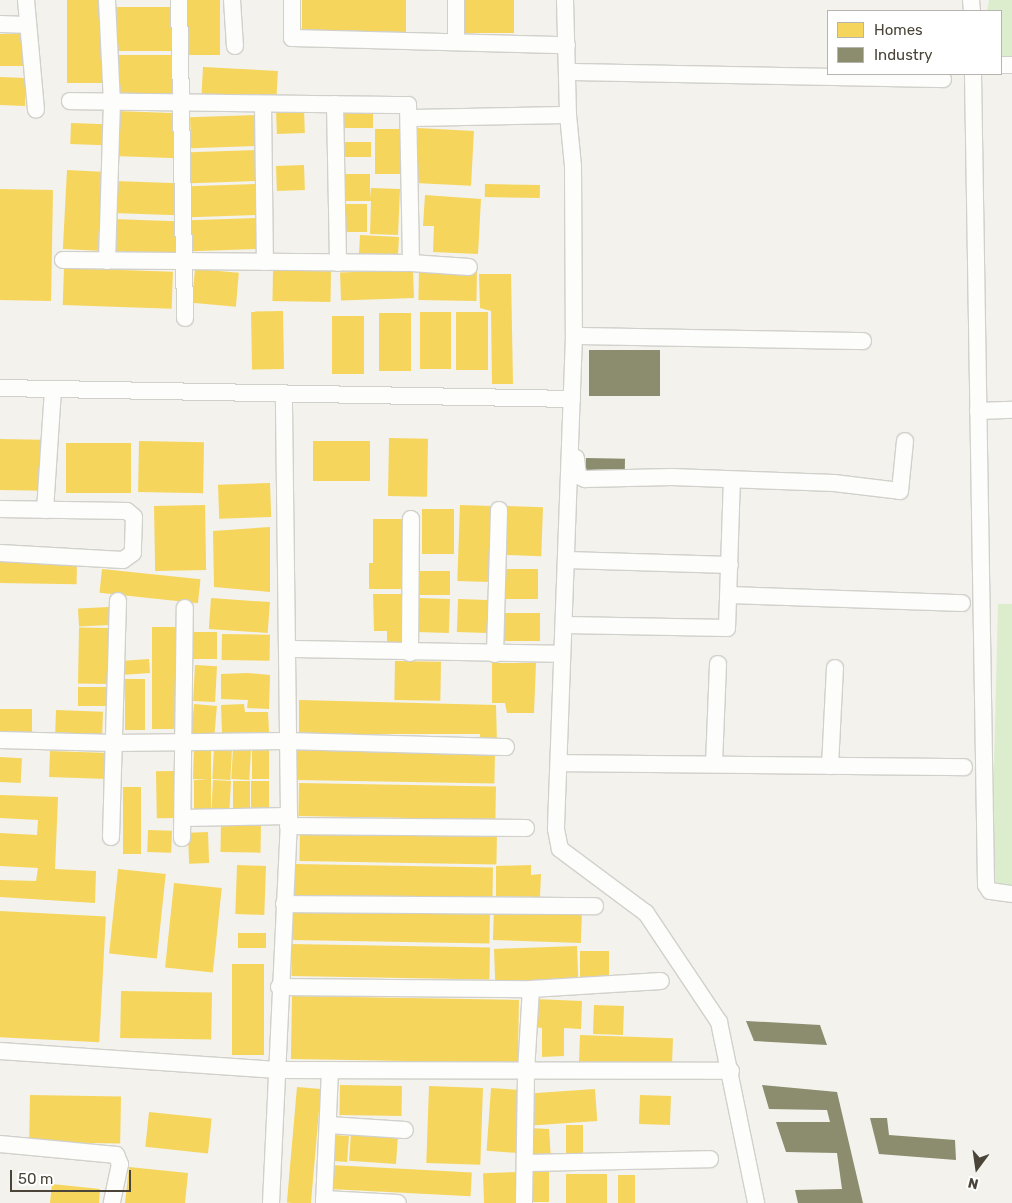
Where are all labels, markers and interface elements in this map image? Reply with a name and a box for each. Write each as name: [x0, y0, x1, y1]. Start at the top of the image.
legend: [827, 10, 1002, 75]
text: Homes: [874, 21, 923, 39]
text: Industry: [874, 46, 933, 64]
north arrow: [952, 1143, 1002, 1193]
scale bar: [12, 1160, 134, 1192]
text: 50 m: [18, 1170, 53, 1188]
text: N: [966, 1174, 980, 1193]

